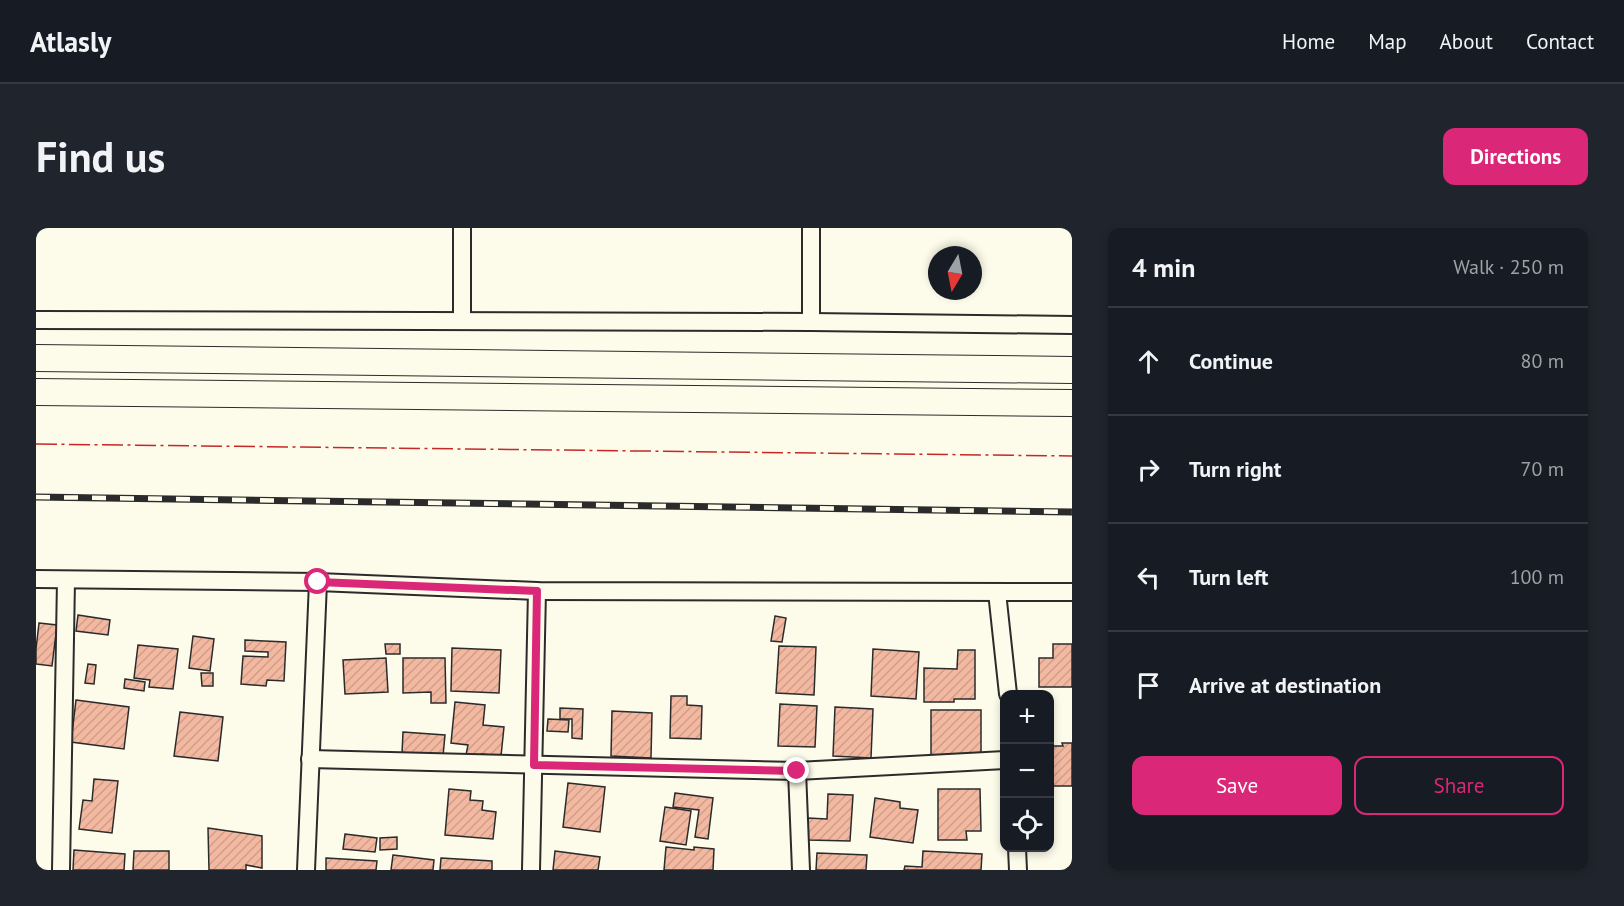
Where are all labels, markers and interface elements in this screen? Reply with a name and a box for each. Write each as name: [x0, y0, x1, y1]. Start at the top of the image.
text: Atlasly: [30, 23, 112, 60]
text: Home: [1282, 28, 1335, 55]
text: Map: [1368, 28, 1407, 55]
text: About: [1440, 28, 1493, 55]
text: Contact: [1526, 28, 1594, 55]
button: Directions: [1443, 128, 1588, 185]
text: Find us: [36, 129, 165, 184]
north arrow: [928, 246, 982, 300]
text: 4 min: [1132, 251, 1195, 284]
text: Walk · 250 m: [1453, 254, 1564, 280]
icon: ahead: [1132, 345, 1165, 378]
text: Continue: [1189, 347, 1273, 375]
text: 80 m: [1521, 348, 1564, 374]
icon: right: [1132, 453, 1165, 486]
text: Turn right: [1189, 455, 1281, 483]
text: 70 m: [1521, 456, 1564, 482]
icon: left: [1132, 561, 1165, 594]
text: Turn left: [1189, 563, 1269, 591]
text: 100 m: [1510, 564, 1564, 590]
route start: [304, 568, 330, 594]
icon: arrive: [1132, 669, 1165, 702]
text: Arrive at destination: [1189, 671, 1381, 699]
map controls: [1000, 690, 1054, 852]
button: +: [1000, 690, 1054, 744]
button: −: [1000, 744, 1054, 798]
button: Save: [1132, 756, 1342, 815]
button: Share: [1354, 756, 1564, 815]
route end: [783, 757, 809, 783]
button: locate: [1000, 798, 1054, 852]

